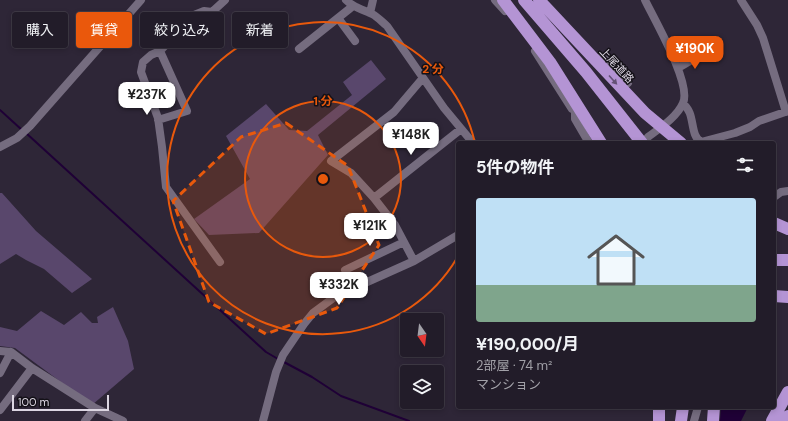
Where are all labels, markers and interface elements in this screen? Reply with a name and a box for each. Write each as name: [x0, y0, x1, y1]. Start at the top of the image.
chip: 購入: [12, 12, 68, 48]
chip: 賃貸: [76, 12, 132, 48]
chip: 絞り込み: [140, 12, 224, 48]
chip: 新着: [232, 12, 288, 48]
pin: ¥190K: [667, 36, 723, 70]
text: ¥190K: [675, 40, 715, 57]
street label: 上尾道路: [597, 44, 637, 86]
text: 2 分: [422, 61, 444, 77]
one-way arrow: [608, 75, 618, 85]
pin: ¥237K: [119, 82, 175, 116]
text: ¥237K: [127, 86, 167, 103]
text: 1 分: [313, 93, 333, 109]
pin: ¥148K: [383, 122, 439, 156]
text: ¥148K: [392, 126, 430, 143]
icon: filters: [734, 154, 756, 176]
text: 5件の物件: [476, 156, 555, 178]
centre of rings: [316, 172, 330, 186]
pin: ¥121K: [342, 213, 398, 247]
text: ¥121K: [353, 217, 387, 234]
icon: home: [580, 224, 652, 296]
pin: ¥332K: [311, 272, 367, 306]
text: ¥332K: [319, 276, 359, 293]
north arrow: [400, 313, 444, 357]
map controls: [400, 313, 444, 409]
text: ¥190,000/月: [476, 333, 579, 355]
text: 2部屋 · 74 m²: [476, 357, 552, 374]
button: layers: [400, 365, 444, 409]
text: マンション: [476, 376, 541, 393]
scale bar: [12, 393, 109, 412]
text: 100 m: [18, 395, 49, 409]

